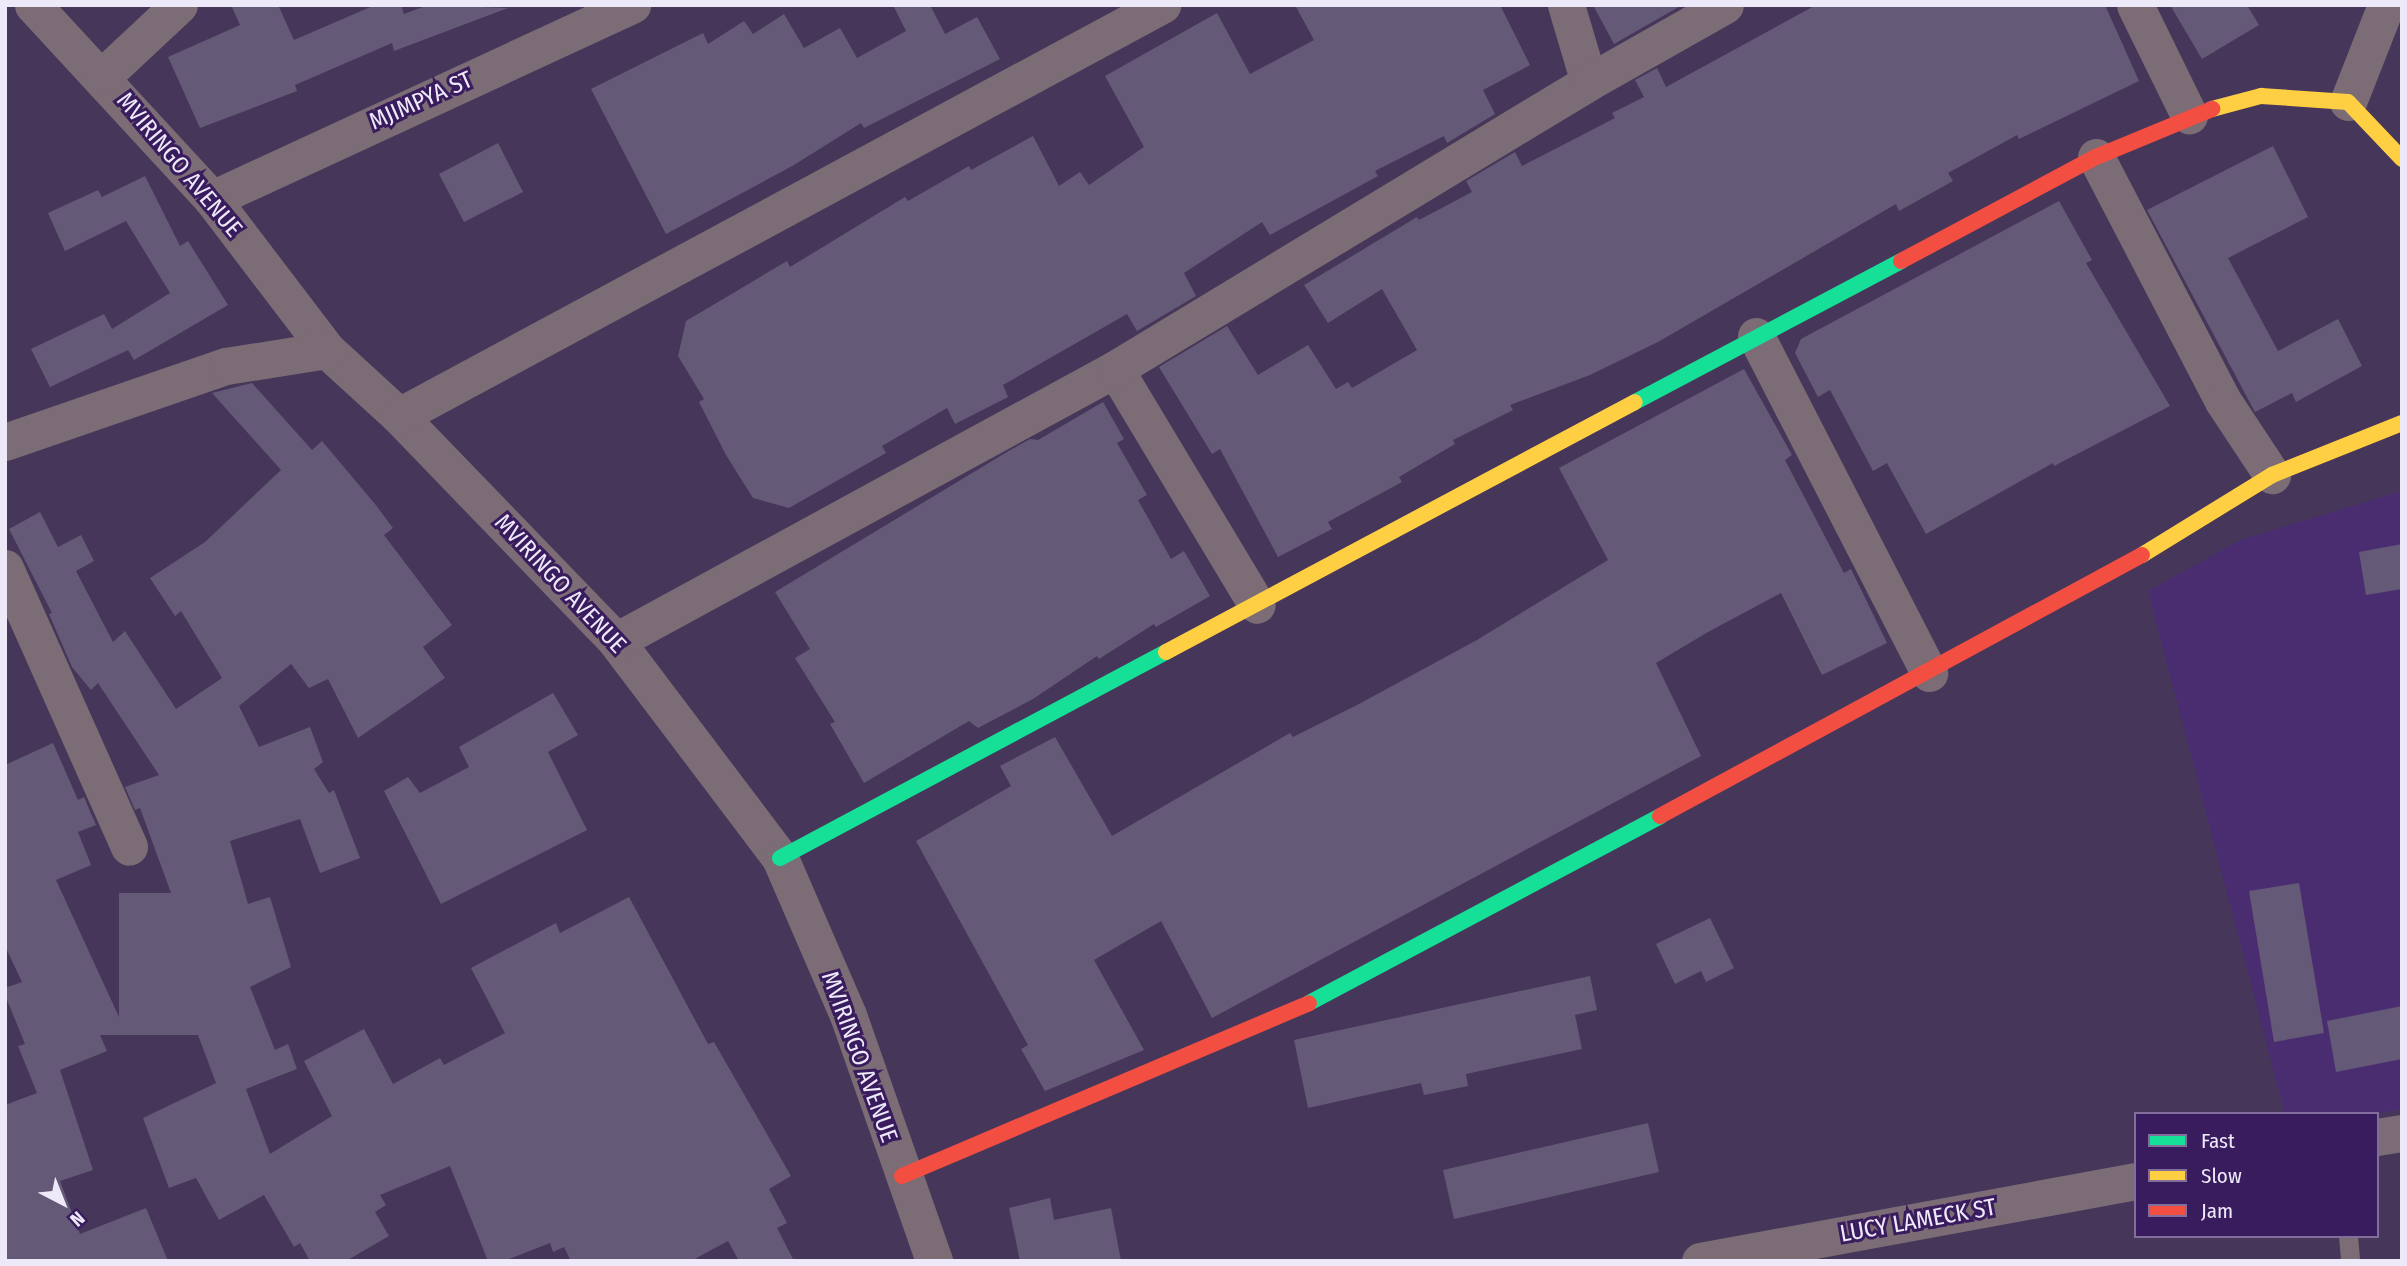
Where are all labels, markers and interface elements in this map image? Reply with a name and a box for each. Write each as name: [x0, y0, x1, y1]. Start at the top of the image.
street label: MJIMPYA ST: [365, 65, 477, 137]
street label: MVIRINGO AVENUE: [110, 87, 248, 243]
street label: MVIRINGO AVENUE: [488, 509, 632, 659]
street label: MVIRINGO AVENUE: [815, 968, 903, 1146]
legend: [2134, 1112, 2379, 1238]
text: Fast: [2201, 1128, 2235, 1154]
text: Slow: [2201, 1163, 2242, 1189]
north arrow: [28, 1168, 98, 1238]
street label: LUCY LAMECK ST: [1838, 1193, 1998, 1249]
text: Jam: [2201, 1198, 2233, 1224]
text: N: [65, 1207, 89, 1231]

